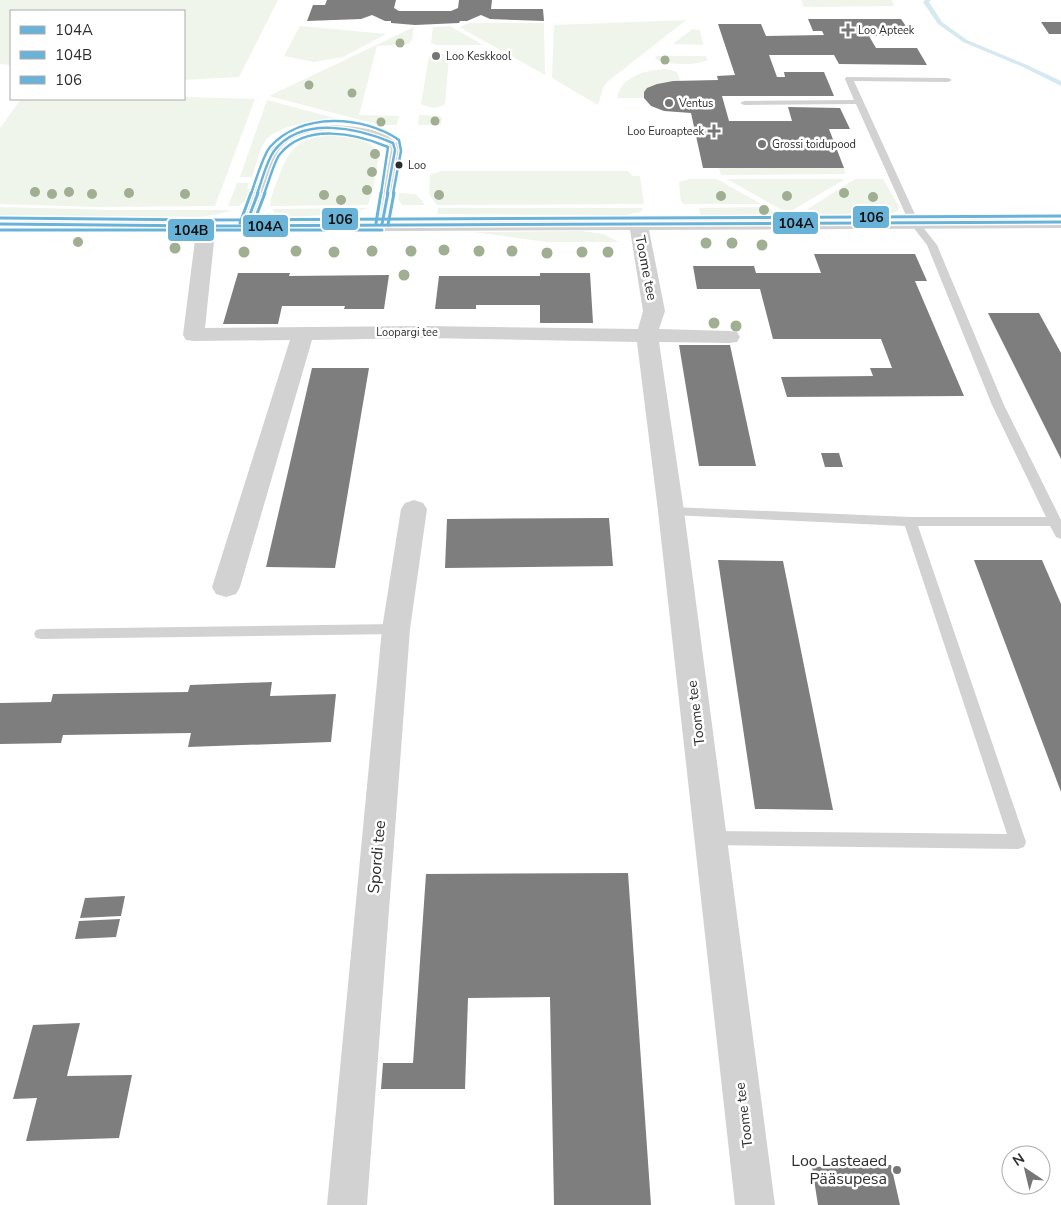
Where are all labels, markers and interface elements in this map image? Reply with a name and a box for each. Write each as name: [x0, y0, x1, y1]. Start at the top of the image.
legend: [10, 10, 185, 100]
text: 104A: [55, 20, 93, 40]
place label: Loo Apteek: [858, 23, 915, 38]
marker: Loo Apteek: [842, 24, 854, 36]
text: 104B: [55, 45, 92, 65]
place label: Loo Keskkool: [446, 49, 512, 64]
marker: Loo Keskkool: [430, 50, 442, 62]
text: 106: [55, 70, 82, 90]
place label: Ventus: [678, 96, 713, 111]
marker: Ventus: [663, 97, 675, 109]
place label: Loo Euroapteek: [627, 124, 704, 139]
marker: Loo Euroapteek: [708, 125, 720, 137]
place label: Grossi toidupood: [772, 137, 856, 152]
marker: Grossi toidupood: [756, 138, 768, 150]
place label: Loo: [408, 158, 426, 173]
marker: Loo: [394, 160, 404, 170]
line badge: 106: [852, 205, 890, 229]
line badge: 106: [321, 207, 359, 231]
text: 106: [858, 208, 884, 227]
text: 106: [327, 210, 353, 229]
line badge: 104A: [772, 211, 819, 235]
line badge: 104A: [242, 214, 289, 238]
text: 104A: [778, 214, 814, 233]
text: 104A: [247, 217, 283, 236]
line badge: 104B: [167, 218, 215, 242]
text: 104B: [174, 221, 208, 240]
street label: Toome tee: [630, 234, 662, 302]
street label: Loopargi tee: [376, 325, 438, 340]
street label: Toome tee: [683, 679, 709, 747]
street label: Spordi tee: [363, 819, 391, 895]
street label: Toome tee: [731, 1081, 757, 1149]
north arrow: [1001, 1145, 1051, 1195]
text: N: [1009, 1149, 1029, 1171]
place label: Loo Lasteaed Pääsupesa: [791, 1150, 887, 1190]
marker: Loo Lasteaed Pääsupesa: [891, 1164, 903, 1176]

